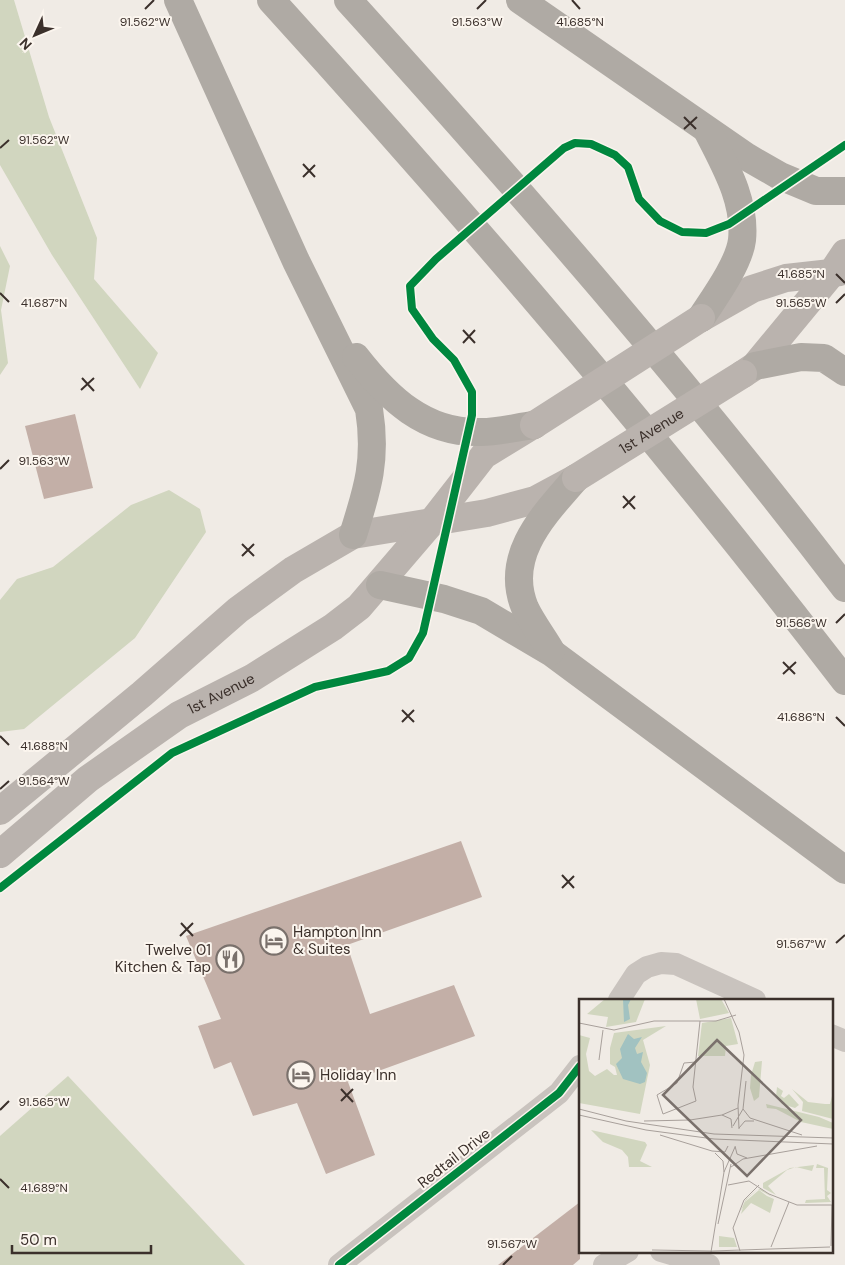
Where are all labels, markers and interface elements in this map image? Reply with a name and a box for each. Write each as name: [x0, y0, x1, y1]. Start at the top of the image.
north arrow: [10, 10, 60, 60]
text: 91.562°W: [120, 14, 171, 30]
text: 91.563°W: [451, 14, 503, 30]
text: 41.685°N: [556, 14, 604, 30]
text: N: [16, 34, 36, 54]
text: 91.562°W: [19, 132, 70, 148]
text: 41.685°N: [777, 266, 825, 282]
text: 41.687°N: [21, 295, 67, 311]
text: 91.565°W: [775, 295, 827, 311]
street label: 1st Avenue: [615, 403, 688, 459]
text: 91.563°W: [18, 453, 70, 469]
text: 91.566°W: [775, 615, 827, 631]
street label: 1st Avenue: [184, 668, 258, 719]
text: 41.686°N: [777, 709, 825, 725]
text: 41.688°N: [20, 738, 68, 754]
text: 91.564°W: [18, 773, 70, 789]
place label: Hampton Inn & Suites: [293, 922, 382, 959]
hotel icon: Hampton Inn & Suites: [259, 926, 289, 956]
text: 91.567°W: [776, 936, 826, 952]
place label: Twelve 01 Kitchen & Tap: [115, 940, 211, 977]
restaurant icon: Twelve 01 Kitchen & Tap: [215, 944, 245, 974]
inset map: [579, 999, 832, 1252]
hotel icon: Holiday Inn: [286, 1060, 316, 1090]
place label: Holiday Inn: [320, 1065, 396, 1085]
text: 91.565°W: [18, 1094, 70, 1110]
street label: Redtail Drive: [414, 1123, 494, 1193]
text: 41.689°N: [20, 1180, 68, 1196]
scale bar: [12, 1222, 151, 1254]
text: 50 m: [20, 1230, 57, 1250]
text: 91.567°W: [487, 1236, 537, 1252]

